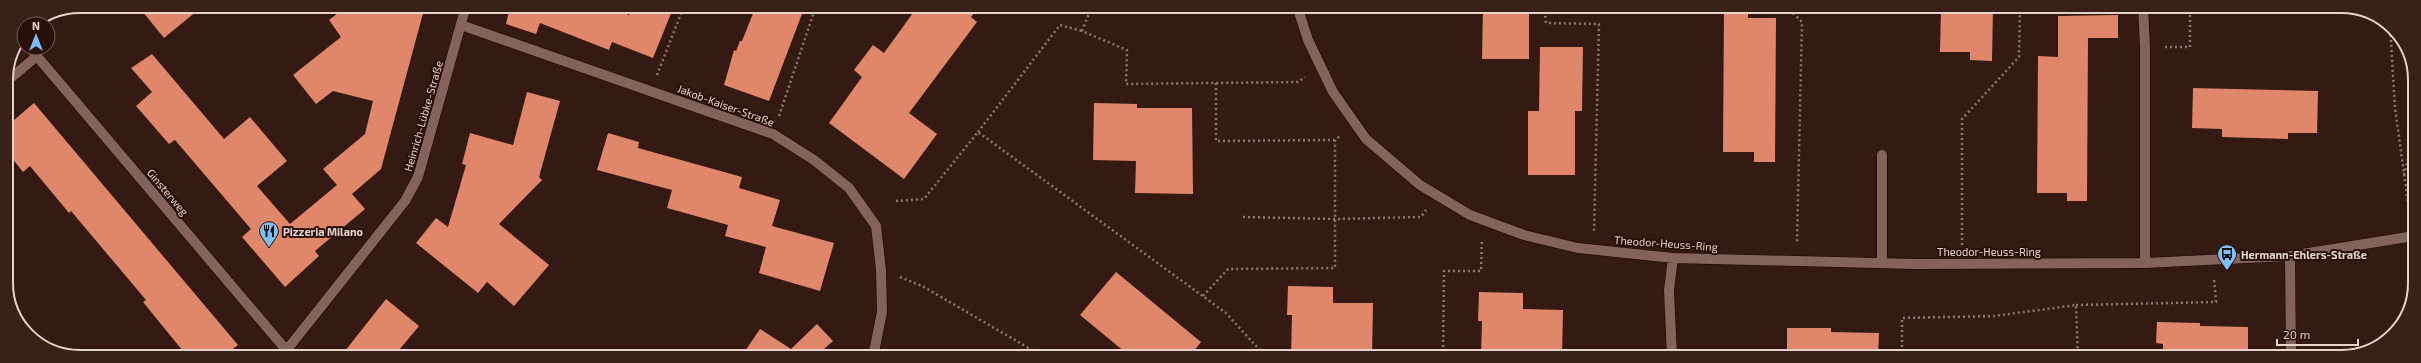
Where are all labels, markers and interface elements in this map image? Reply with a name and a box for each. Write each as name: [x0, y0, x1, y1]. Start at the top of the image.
north arrow: [16, 16, 56, 56]
text: N: [32, 19, 40, 32]
street label: Heinrich-Lübke-Straße: [401, 59, 445, 173]
street label: Jakob-Kaiser-Straße: [676, 81, 776, 129]
street label: Ginsterweg: [145, 166, 191, 218]
restaurant icon: Pizzeria Milano: [258, 220, 280, 248]
place label: Pizzeria Milano: [283, 225, 364, 238]
street label: Theodor-Heuss-Ring: [1614, 233, 1718, 253]
bus stop icon: Hermann-Ehlers-Straße: [2216, 243, 2238, 271]
street label: Theodor-Heuss-Ring: [1937, 245, 2041, 258]
place label: Hermann-Ehlers-Straße: [2241, 248, 2367, 261]
scale bar: [2277, 321, 2358, 347]
text: 20 m: [2283, 327, 2310, 341]

